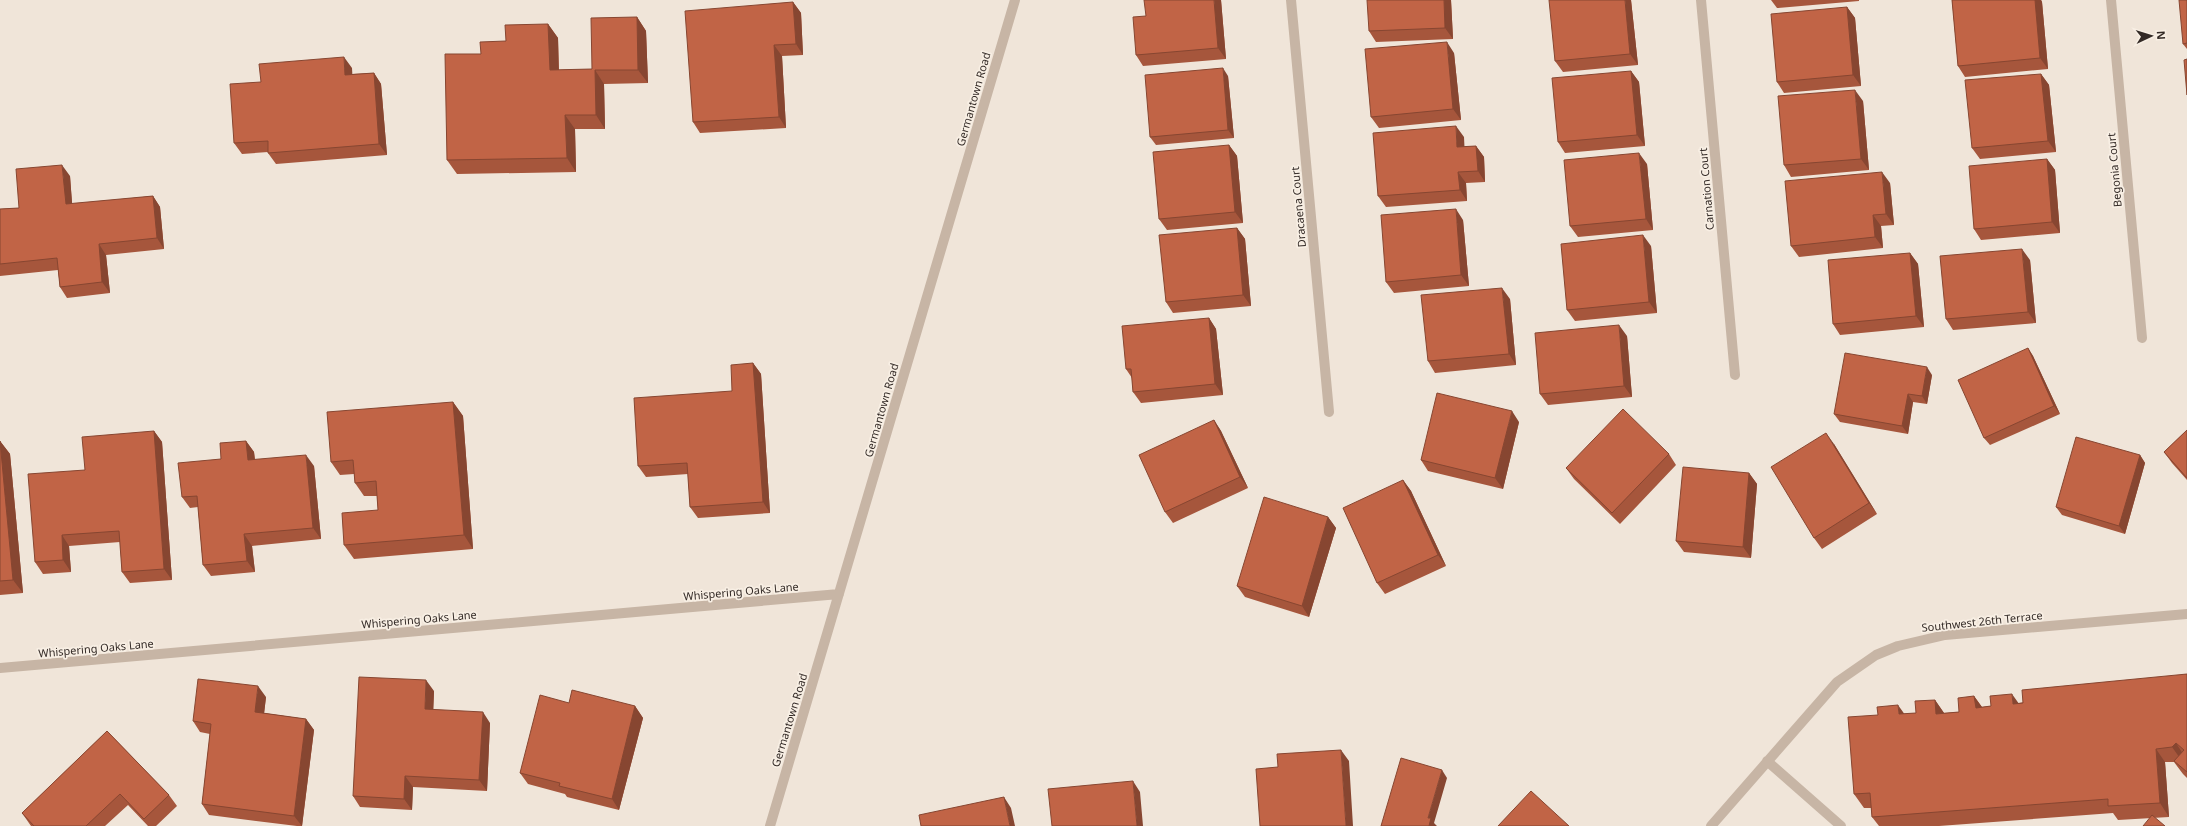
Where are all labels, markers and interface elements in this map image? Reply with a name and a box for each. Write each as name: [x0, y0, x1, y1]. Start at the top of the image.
north arrow: [2131, 16, 2171, 56]
text: N: [2154, 30, 2169, 40]
street label: Germantown Road: [952, 50, 994, 148]
street label: Begonia Court: [2103, 132, 2125, 208]
street label: Carnation Court: [1695, 147, 1717, 231]
street label: Dracaena Court: [1287, 166, 1309, 248]
street label: Germantown Road: [860, 361, 902, 459]
street label: Whispering Oaks Lane: [683, 578, 799, 604]
street label: Whispering Oaks Lane: [361, 606, 477, 632]
street label: Southwest 26th Terrace: [1921, 607, 2043, 635]
street label: Whispering Oaks Lane: [38, 635, 154, 661]
street label: Germantown Road: [768, 671, 810, 769]

